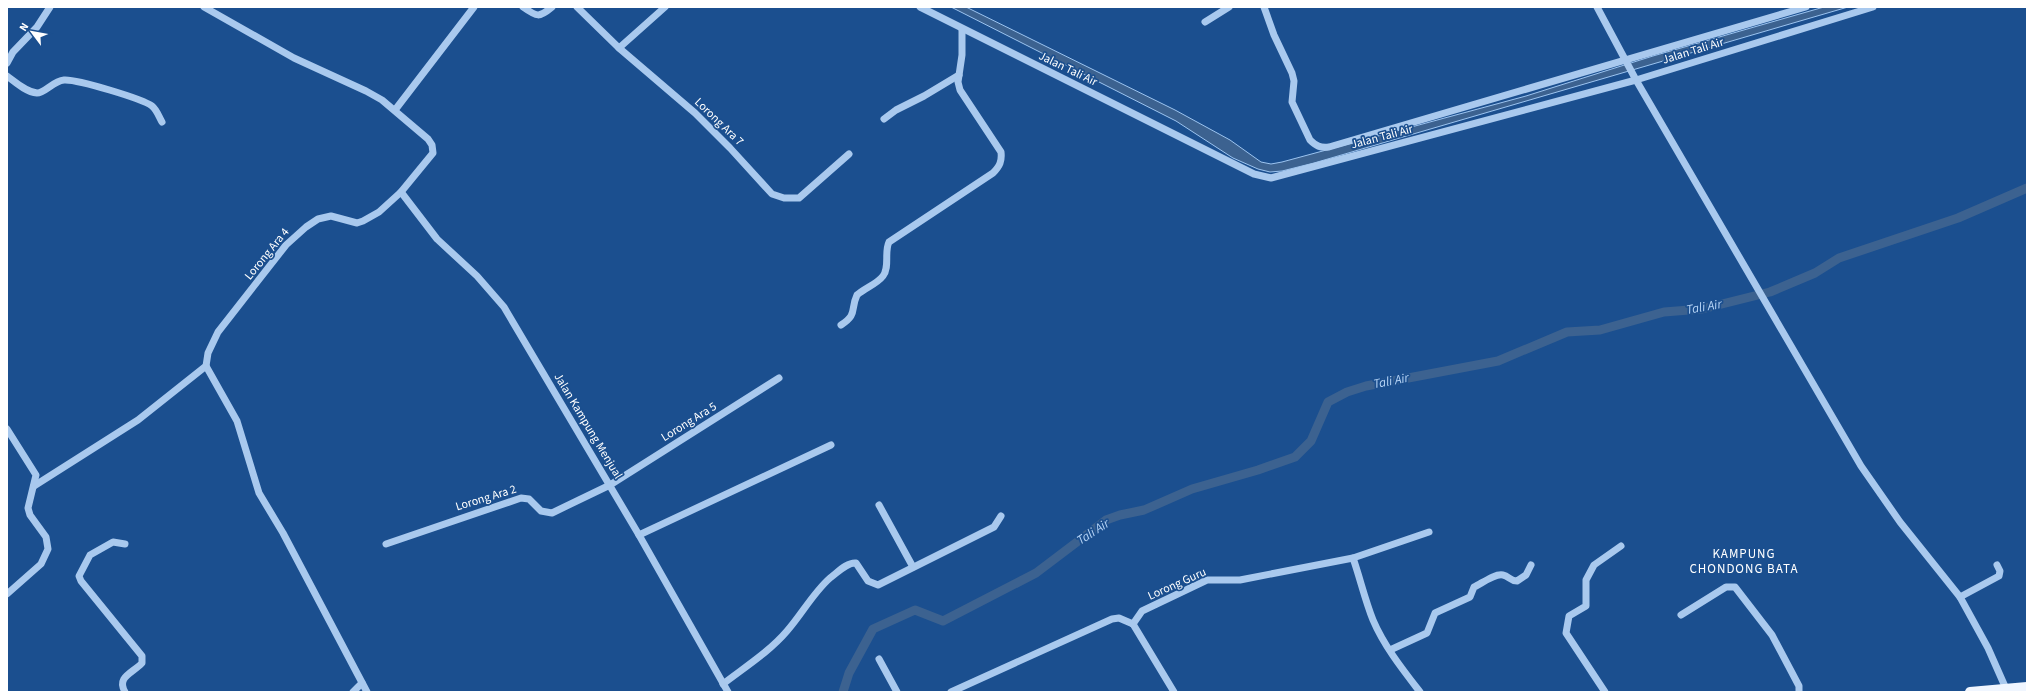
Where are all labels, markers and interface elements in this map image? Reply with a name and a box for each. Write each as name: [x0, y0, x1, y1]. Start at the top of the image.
north arrow: [12, 12, 52, 52]
text: N: [16, 20, 32, 34]
street label: Jalan Tali Air: [1660, 33, 1727, 68]
street label: Jalan Tali Air: [1036, 47, 1101, 91]
street label: Lorong Ara 7: [691, 94, 747, 150]
street label: Jalan Tali Air: [1349, 120, 1416, 153]
street label: Lorong Ara 4: [241, 224, 293, 284]
water label: Tali Air: [1685, 295, 1724, 319]
water label: Tali Air: [1372, 369, 1411, 393]
street label: Jalan Kampung Menjual: [550, 370, 626, 482]
street label: Lorong Ara 5: [658, 398, 720, 446]
street label: Lorong Ara 2: [454, 481, 518, 515]
water label: Tali Air: [1073, 514, 1113, 549]
district label: KAMPUNG CHONDONG BATA: [1689, 545, 1799, 578]
street label: Lorong Guru: [1145, 564, 1209, 604]

